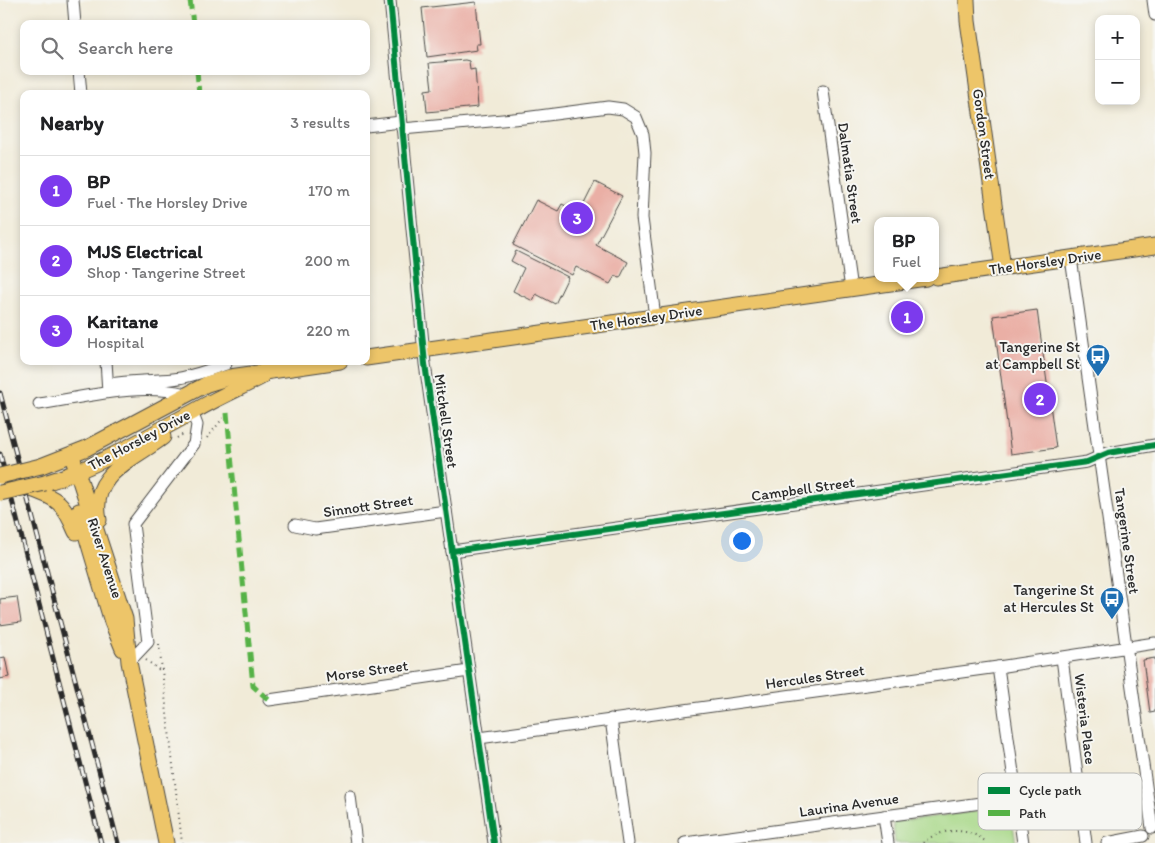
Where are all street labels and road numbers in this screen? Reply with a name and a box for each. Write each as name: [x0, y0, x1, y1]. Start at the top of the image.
street label: Gordon Street: [969, 88, 999, 181]
street label: Dalmatia Street: [834, 121, 866, 225]
street label: The Horsley Drive: [988, 245, 1102, 279]
street label: The Horsley Drive: [589, 301, 703, 335]
street label: Mitchell Street: [430, 373, 462, 470]
street label: The Horsley Drive: [85, 406, 193, 474]
street label: Campbell Street: [750, 473, 856, 505]
street label: Tangerine Street: [1111, 487, 1143, 595]
street label: Sinnott Street: [322, 491, 414, 521]
street label: River Avenue: [84, 515, 126, 601]
street label: Morse Street: [325, 656, 410, 686]
street label: Hercules Street: [764, 661, 866, 693]
street label: Wisteria Place: [1071, 673, 1099, 765]
street label: Laurina Avenue: [798, 789, 900, 821]

